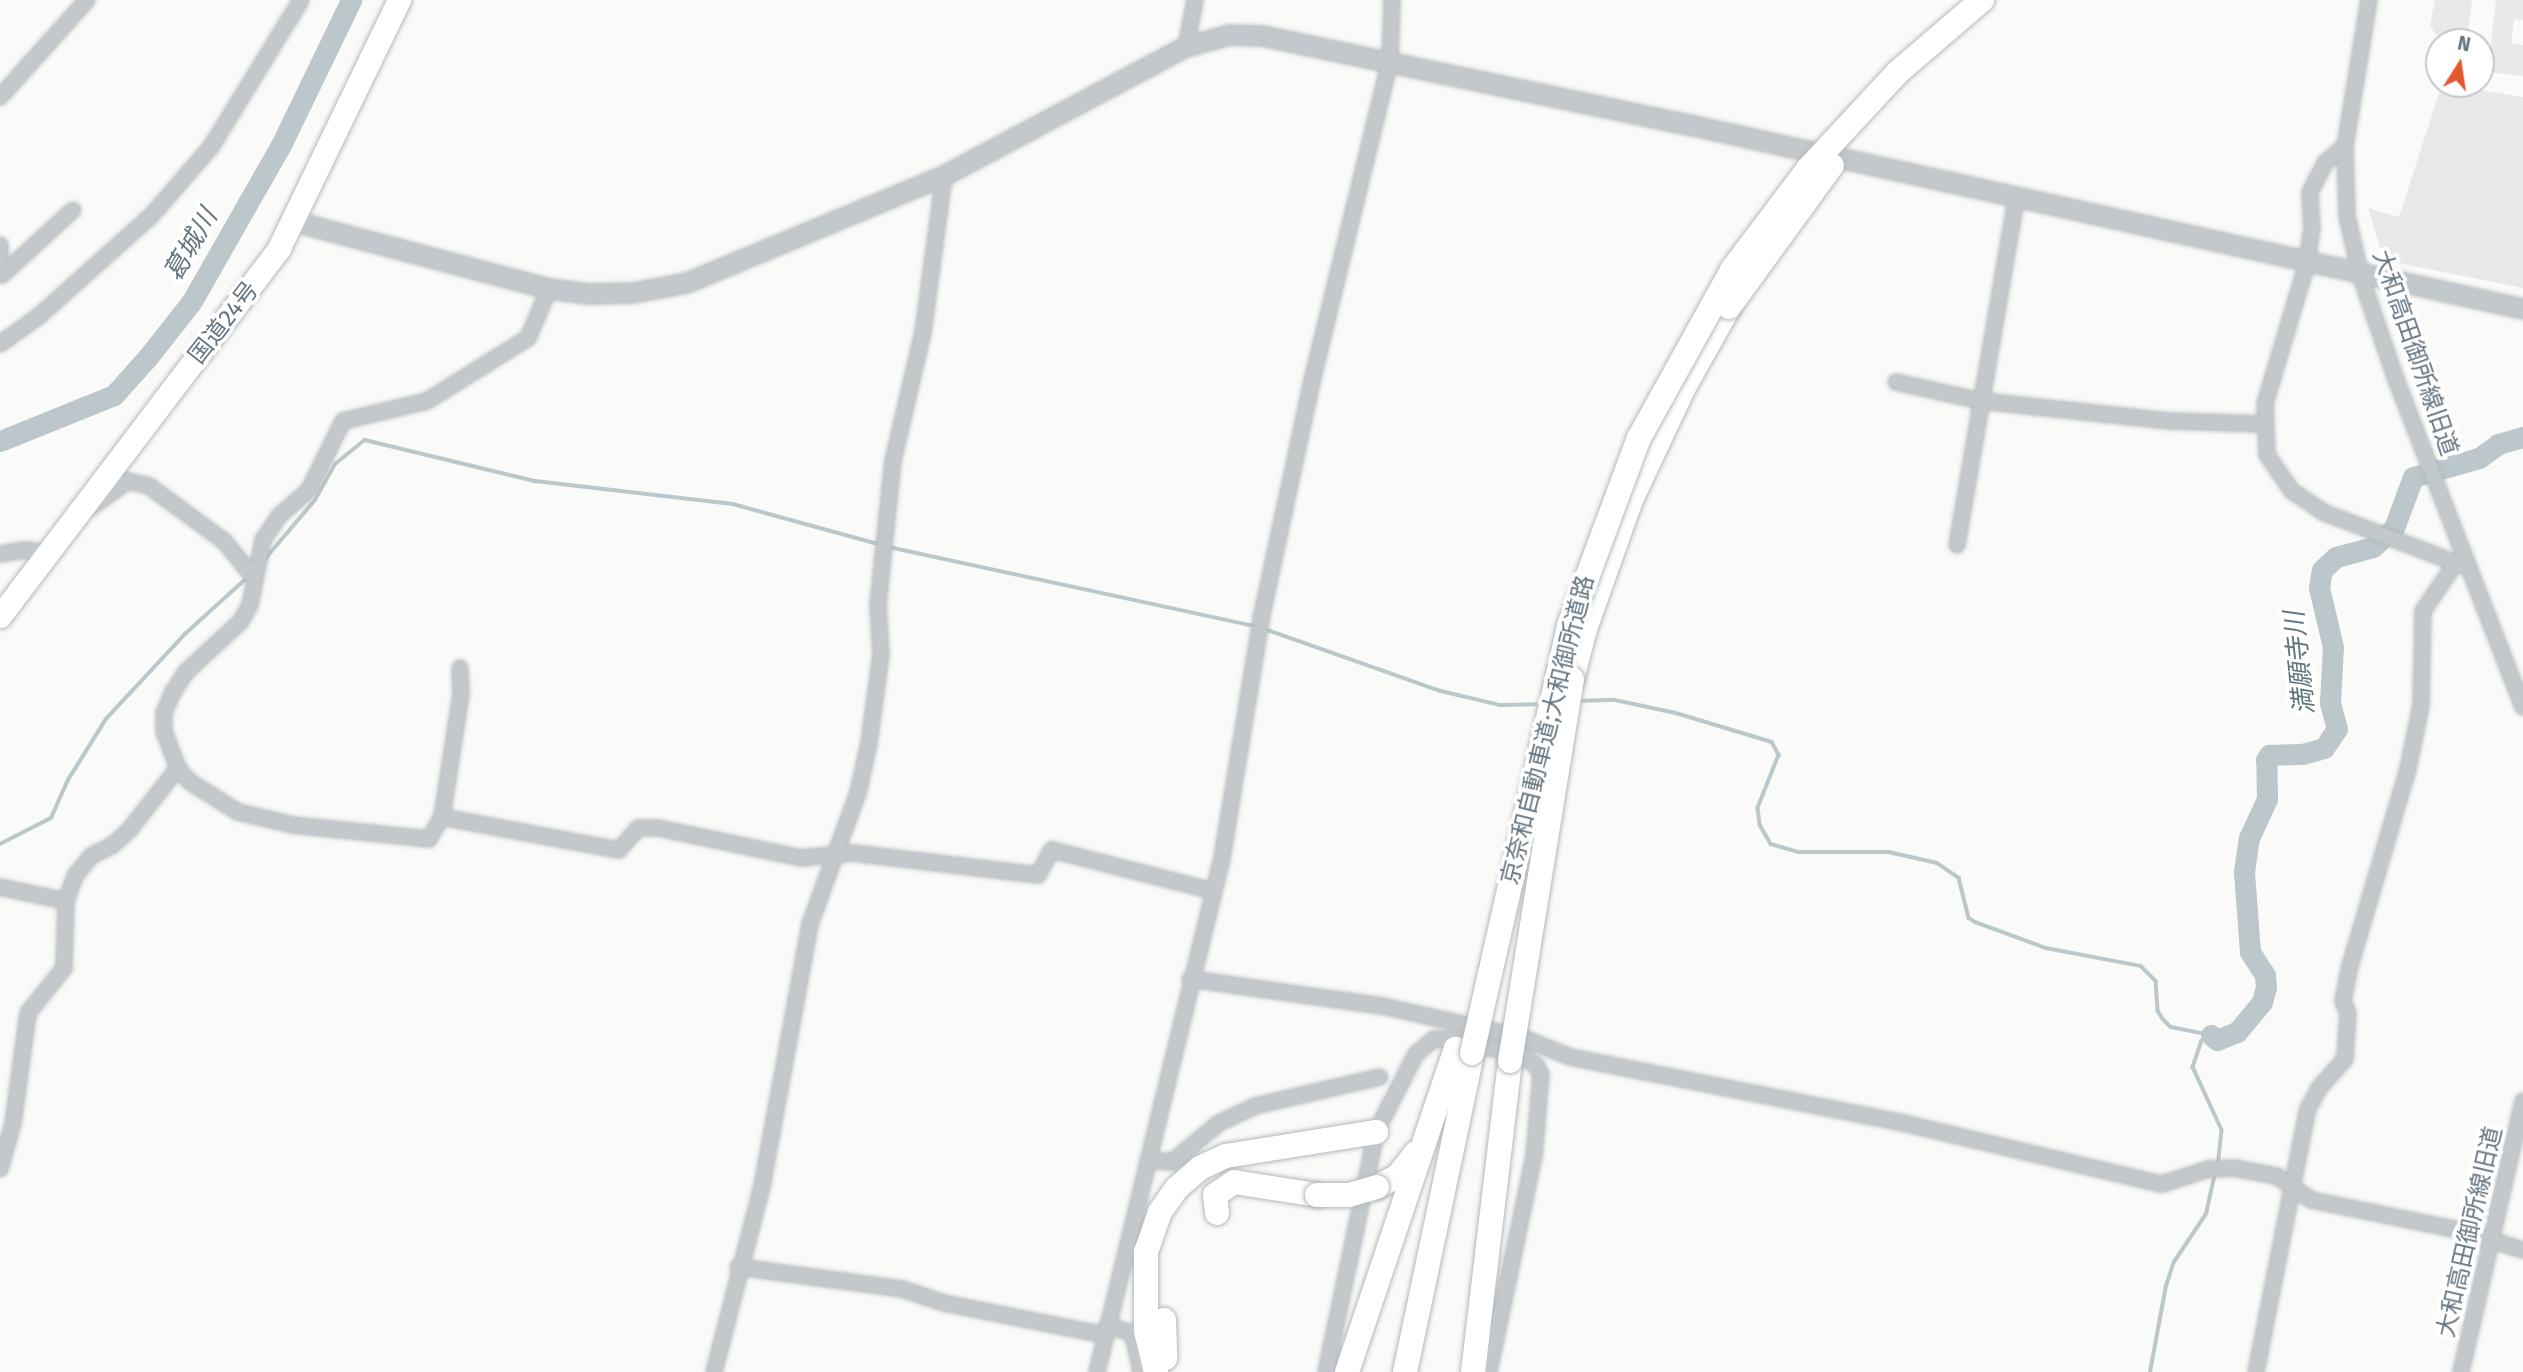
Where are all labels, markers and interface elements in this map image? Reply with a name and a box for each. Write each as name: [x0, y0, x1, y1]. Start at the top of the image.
north arrow: [2425, 28, 2495, 98]
text: N: [2455, 31, 2473, 56]
water label: 葛城川: [158, 203, 224, 287]
street label: 大和高田御所線旧道: [2366, 246, 2464, 460]
street label: 国道24号: [183, 276, 265, 370]
street label: 京奈和自動車道;大和御所道路: [1496, 572, 1600, 888]
water label: 満願寺川: [2279, 610, 2321, 716]
street label: 大和高田御所線旧道: [2432, 1124, 2508, 1340]

